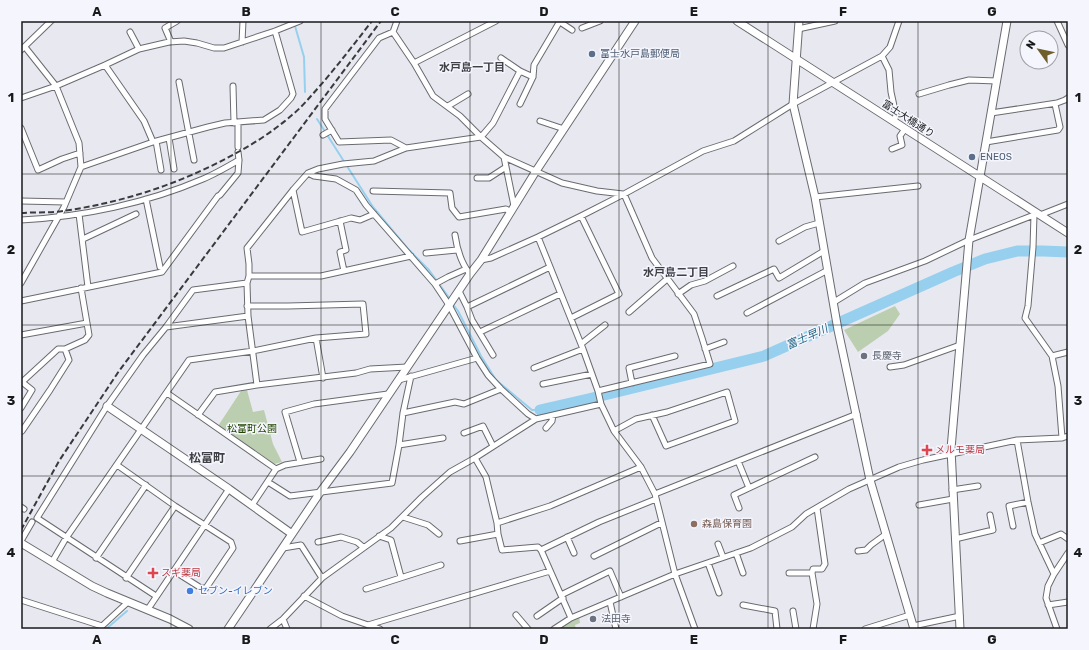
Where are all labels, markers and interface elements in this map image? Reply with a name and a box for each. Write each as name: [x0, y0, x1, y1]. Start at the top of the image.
text: A: [92, 4, 102, 19]
text: B: [241, 4, 251, 19]
text: C: [390, 4, 400, 19]
text: D: [539, 4, 549, 19]
text: E: [690, 4, 698, 19]
text: F: [839, 4, 847, 19]
text: G: [987, 4, 997, 19]
north arrow: [1019, 30, 1059, 70]
text: N: [1023, 38, 1039, 52]
place label: 富士水戸島郵便局: [600, 48, 680, 60]
marker: 富士水戸島郵便局: [587, 49, 597, 59]
district label: 水戸島一丁目: [439, 61, 505, 74]
text: 1: [8, 90, 14, 105]
text: 1: [1075, 90, 1081, 105]
street label: 富士大橋通り: [880, 98, 936, 140]
place label: ENEOS: [980, 151, 1012, 163]
marker: ENEOS: [967, 152, 977, 162]
text: 2: [7, 242, 15, 257]
text: 2: [1074, 242, 1082, 257]
district label: 水戸島二丁目: [643, 266, 709, 279]
water label: 富士早川: [784, 322, 831, 352]
place label: 長慶寺: [872, 350, 902, 362]
marker: 長慶寺: [859, 351, 869, 361]
text: 3: [7, 393, 16, 408]
text: 3: [1074, 393, 1083, 408]
park label: 松富町公園: [227, 423, 277, 435]
place label: メルモ薬局: [935, 444, 985, 456]
marker: メルモ薬局: [922, 445, 932, 455]
district label: 松富町: [189, 451, 225, 465]
place label: 森島保育園: [702, 518, 752, 530]
marker: 森島保育園: [689, 519, 699, 529]
text: 4: [7, 545, 16, 560]
text: 4: [1074, 545, 1083, 560]
place label: スギ薬局: [161, 567, 201, 579]
marker: スギ薬局: [148, 568, 158, 578]
place label: セブン-イレブン: [198, 585, 273, 597]
marker: セブン-イレブン: [185, 586, 195, 596]
place label: 法田寺: [601, 613, 631, 625]
marker: 法田寺: [588, 614, 598, 624]
text: A: [92, 632, 102, 647]
text: B: [241, 632, 251, 647]
text: C: [390, 632, 400, 647]
text: D: [539, 632, 549, 647]
text: E: [690, 632, 698, 647]
text: F: [839, 632, 847, 647]
text: G: [987, 632, 997, 647]

